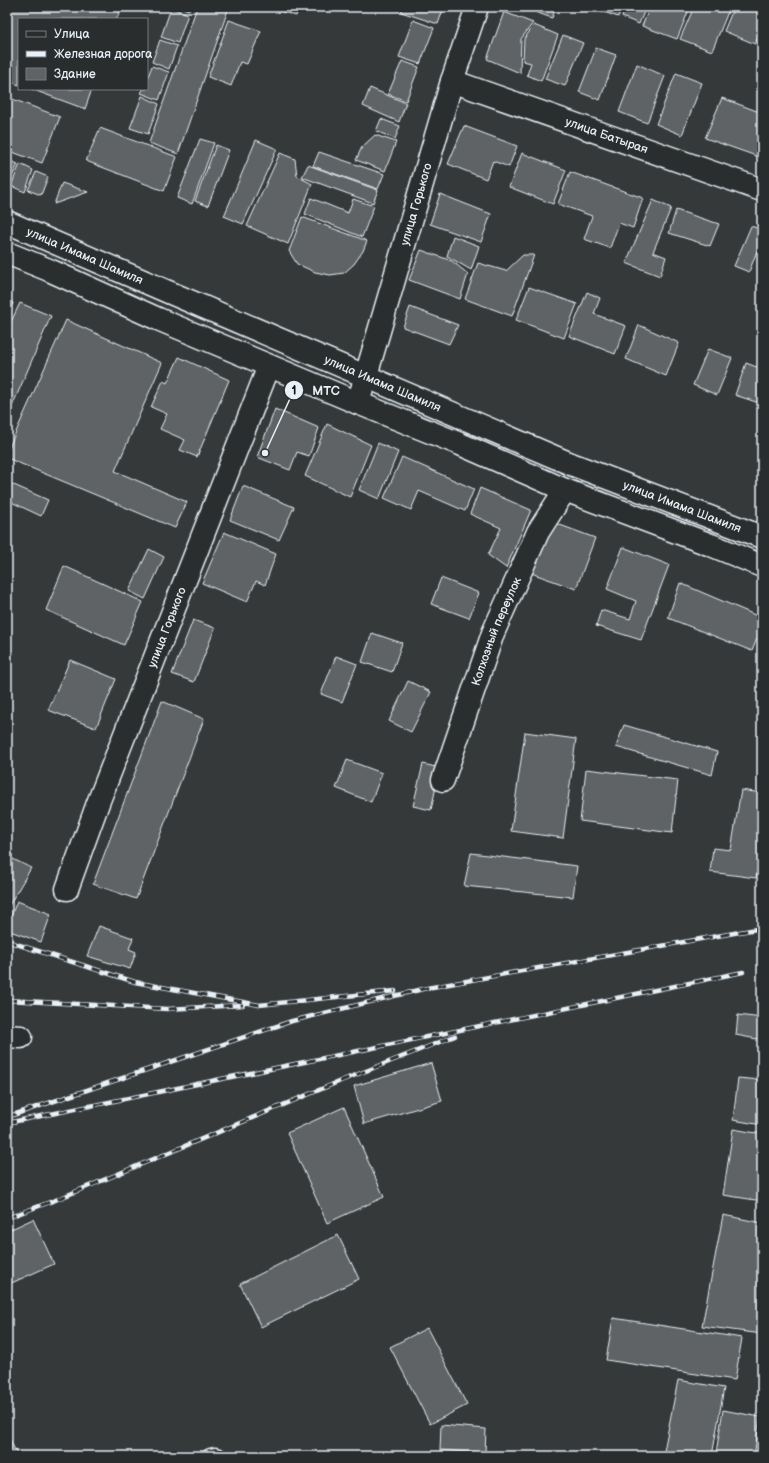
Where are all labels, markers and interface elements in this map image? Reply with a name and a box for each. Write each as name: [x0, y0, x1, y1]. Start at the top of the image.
legend: [18, 18, 148, 90]
text: Улица: [54, 27, 90, 42]
text: Железная дорога: [54, 47, 152, 62]
text: Здание: [54, 67, 96, 82]
street label: улица Батырая: [563, 114, 650, 157]
street label: улица Горького: [397, 161, 436, 247]
street label: улица Имама Шамиля: [24, 224, 146, 288]
street label: улица Имама Шамиля: [322, 352, 443, 416]
callout: МТС: [284, 378, 347, 403]
text: 1: [291, 383, 297, 398]
text: МТС: [312, 383, 340, 399]
street label: улица Имама Шамиля: [621, 478, 744, 537]
street label: Колхозный переулок: [469, 574, 525, 688]
street label: улица Горького: [145, 585, 190, 670]

